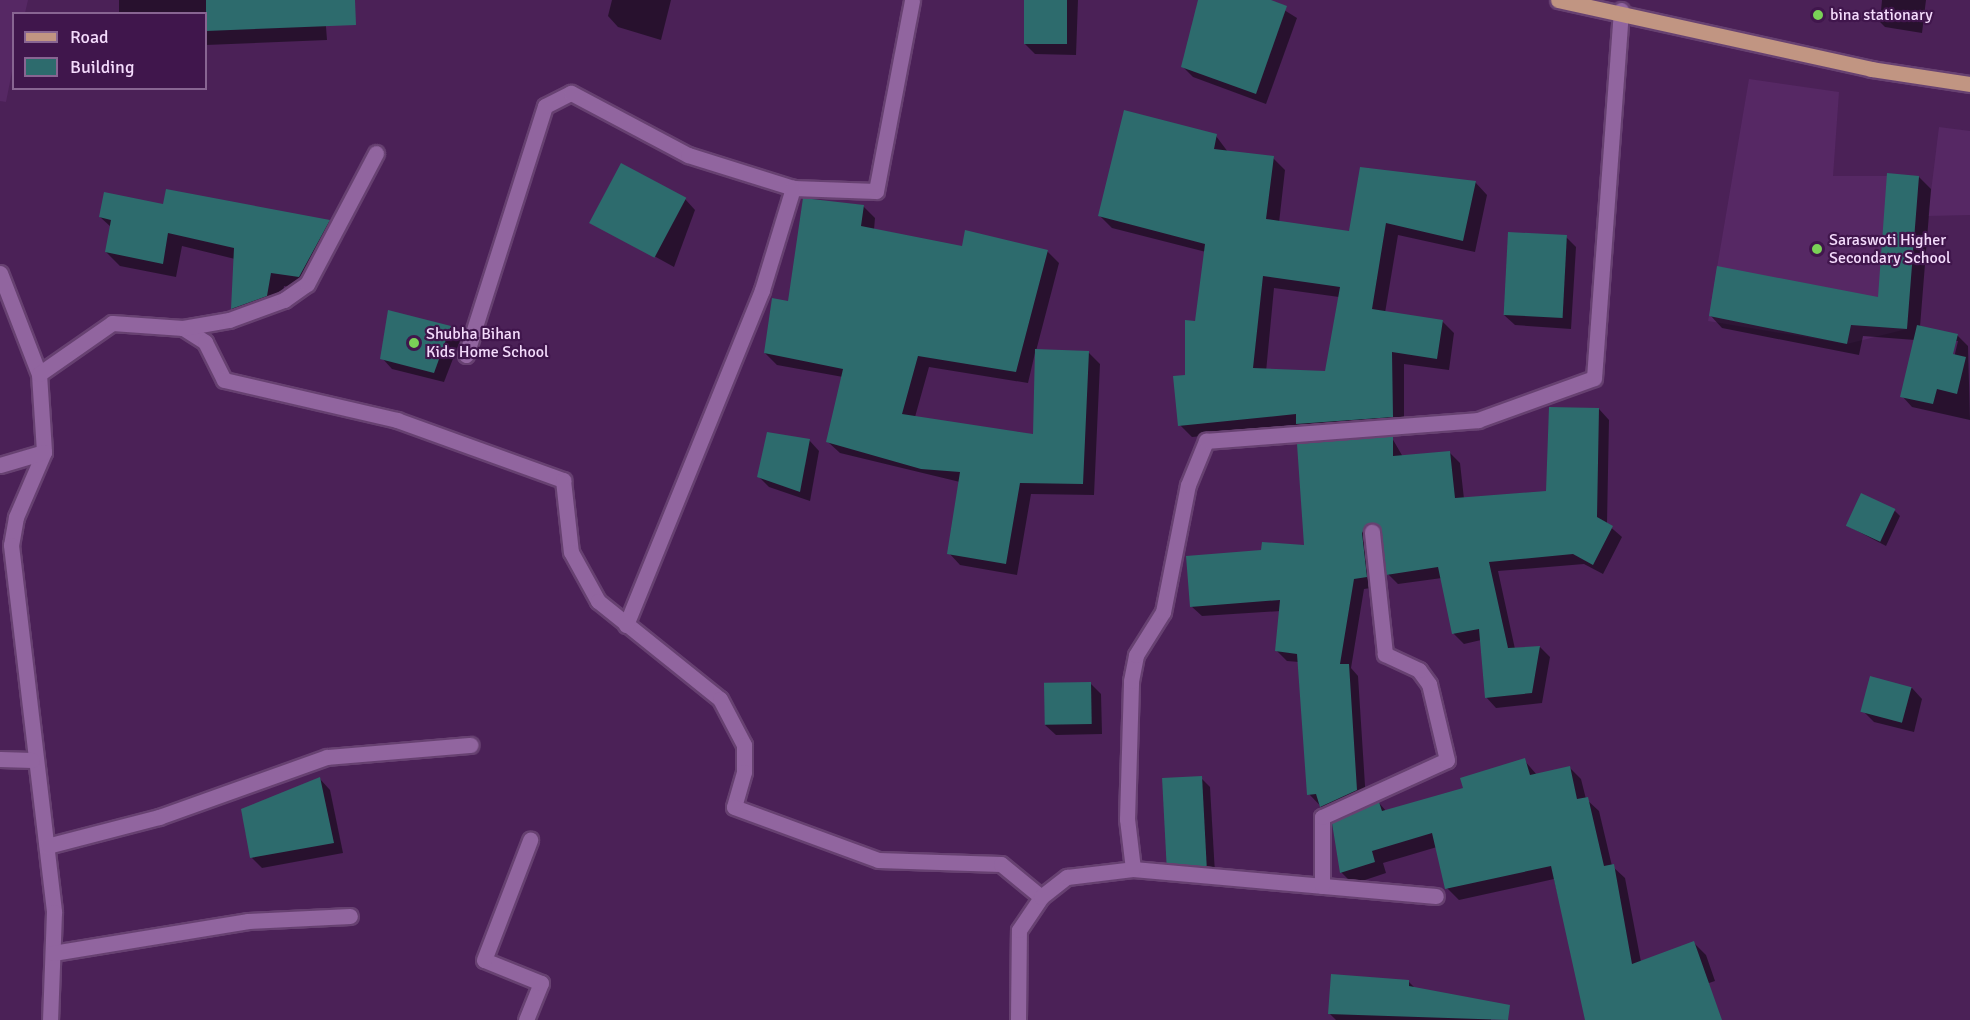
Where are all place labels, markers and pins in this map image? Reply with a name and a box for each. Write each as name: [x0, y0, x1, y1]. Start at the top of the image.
place label: bina stationary: [1830, 5, 1933, 25]
marker: bina stationary: [1811, 8, 1825, 22]
place label: Saraswoti Higher Secondary School: [1829, 230, 1951, 268]
marker: Saraswoti Higher Secondary School: [1810, 242, 1824, 256]
place label: Shubha Bihan Kids Home School: [426, 324, 549, 362]
marker: Shubha Bihan Kids Home School: [407, 336, 421, 350]

